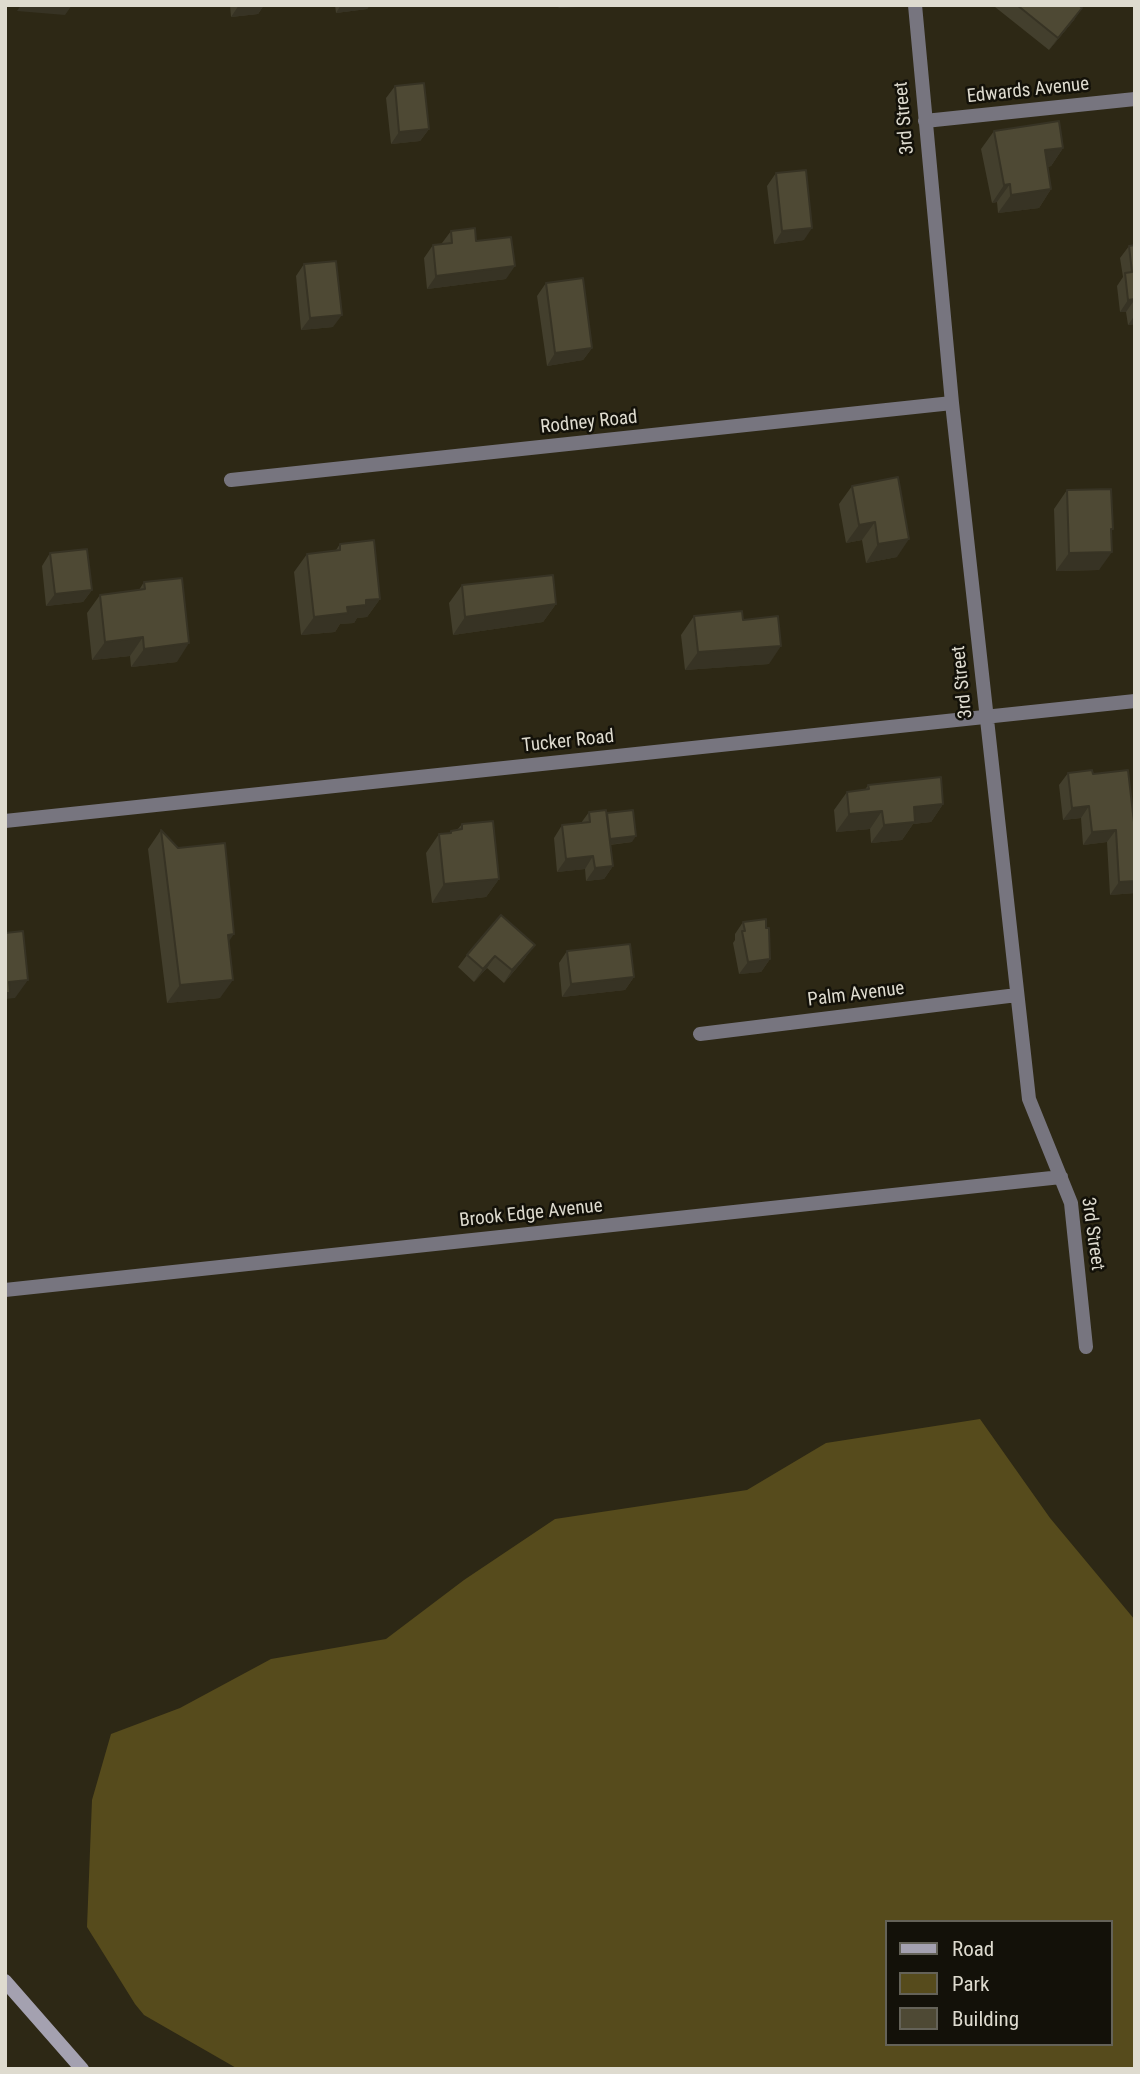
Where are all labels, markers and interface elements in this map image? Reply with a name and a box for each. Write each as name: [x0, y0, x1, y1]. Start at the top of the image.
street label: Edwards Avenue: [966, 73, 1090, 109]
street label: 3rd Street: [890, 80, 920, 156]
street label: Rodney Road: [539, 407, 639, 439]
street label: 3rd Street: [948, 644, 978, 720]
street label: Tucker Road: [521, 726, 615, 758]
street label: Palm Avenue: [806, 978, 906, 1012]
street label: Brook Edge Avenue: [458, 1195, 604, 1233]
street label: 3rd Street: [1076, 1196, 1108, 1272]
legend: [884, 1920, 1112, 2046]
text: Road: [952, 1937, 994, 1961]
text: Park: [952, 1972, 989, 1996]
text: Building: [952, 2007, 1019, 2031]

